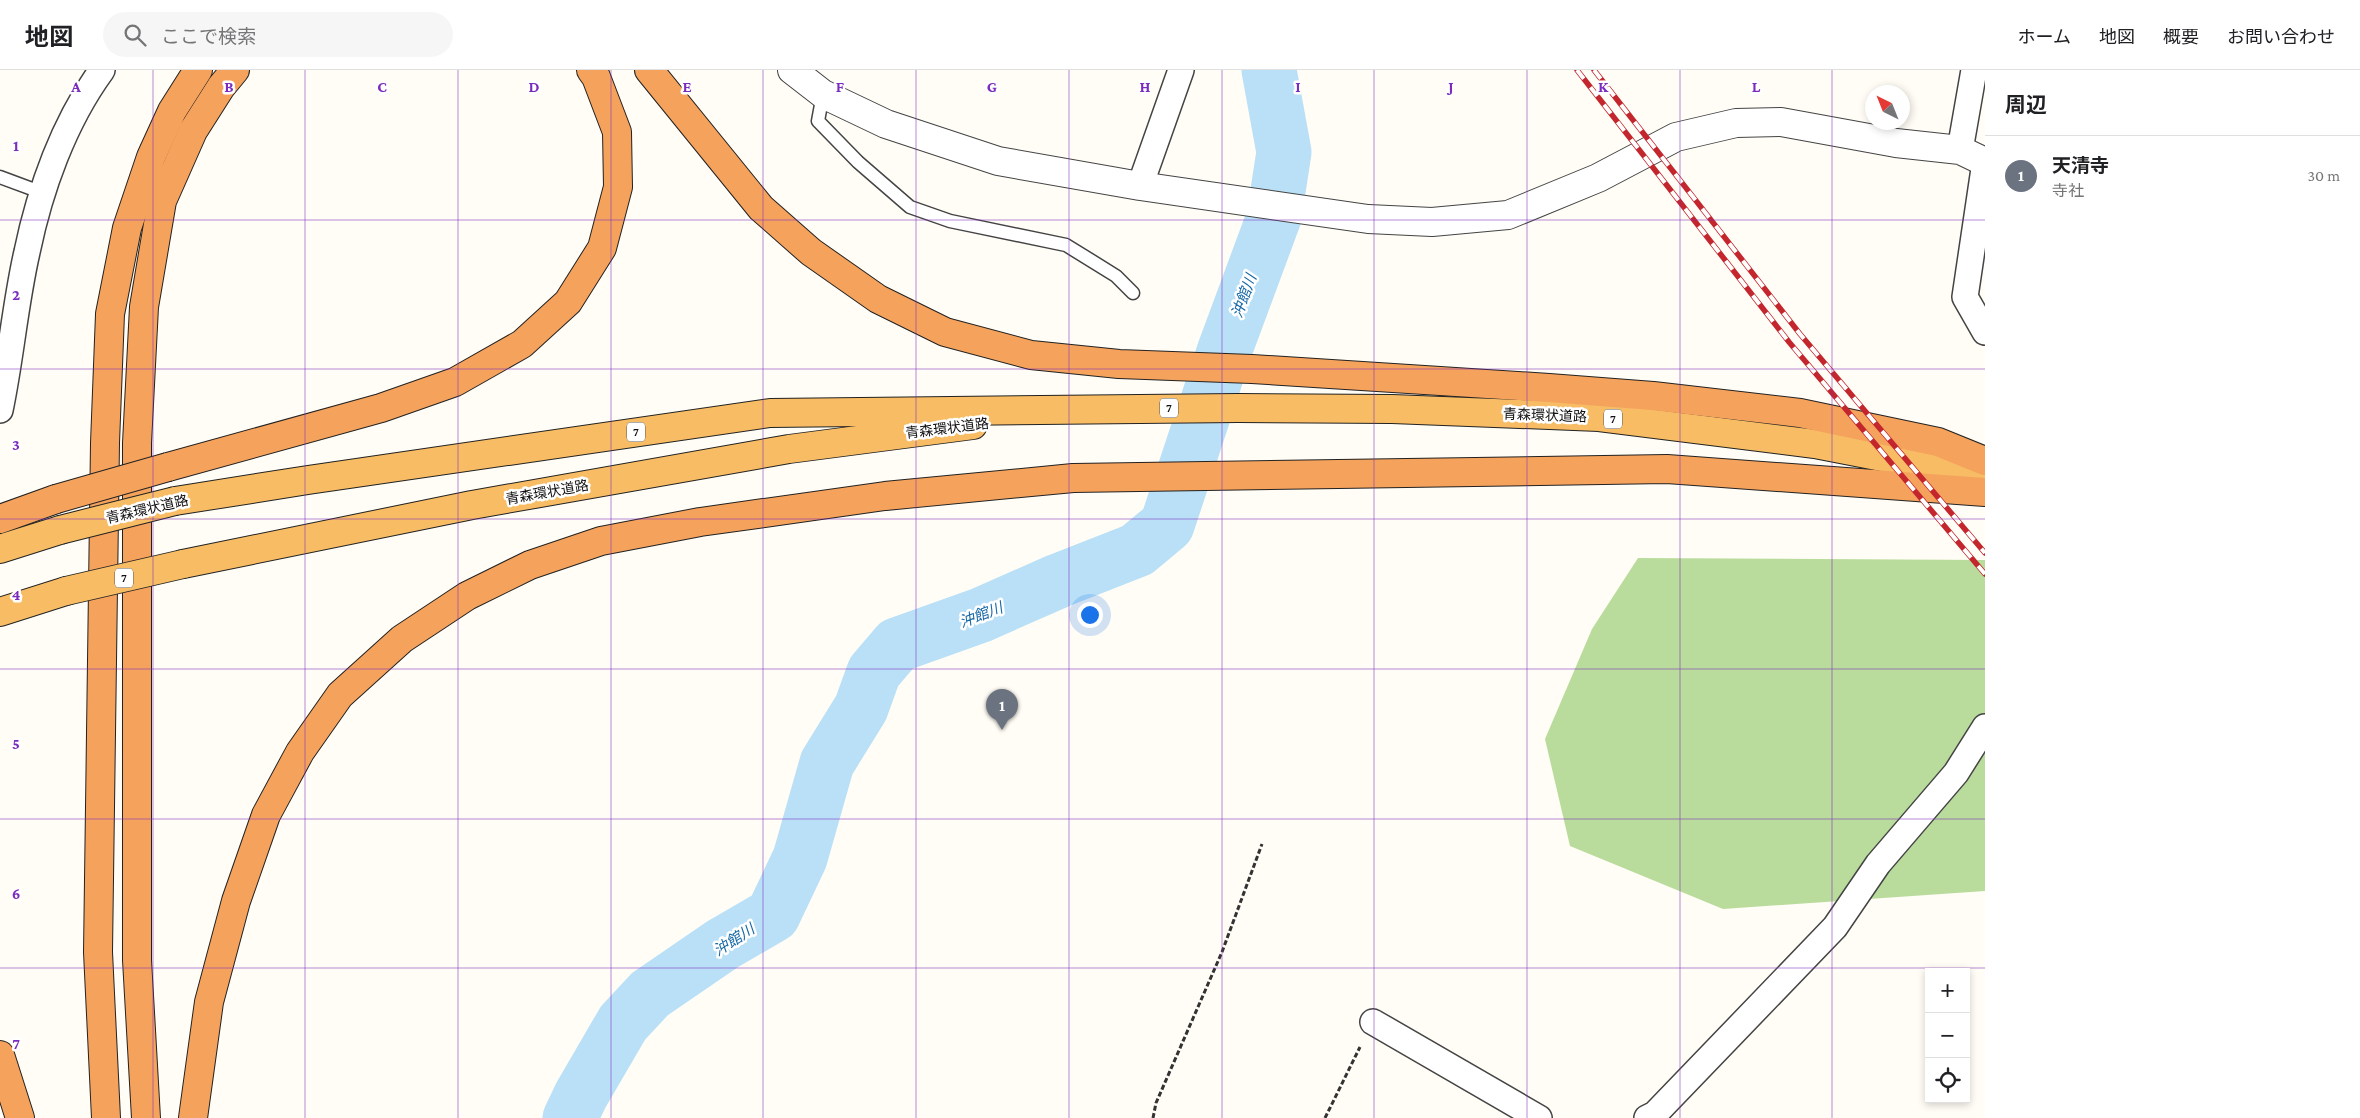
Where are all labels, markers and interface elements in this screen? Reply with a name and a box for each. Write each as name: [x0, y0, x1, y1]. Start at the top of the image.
search box: [103, 12, 453, 57]
icon: search: [121, 21, 149, 49]
text: 地図: [25, 23, 73, 50]
text: ここで検索: [161, 26, 256, 47]
text: ホーム: [2018, 27, 2071, 47]
text: 地図: [2099, 27, 2135, 47]
text: 概要: [2163, 27, 2199, 47]
text: お問い合わせ: [2227, 27, 2335, 47]
text: A: [70, 78, 81, 95]
text: B: [224, 78, 234, 95]
text: C: [377, 78, 387, 95]
text: D: [528, 78, 540, 95]
text: E: [682, 78, 692, 95]
text: F: [836, 78, 845, 95]
text: G: [987, 78, 997, 95]
text: H: [1140, 78, 1151, 95]
text: I: [1295, 78, 1301, 95]
text: J: [1446, 78, 1454, 95]
text: K: [1598, 78, 1609, 95]
text: L: [1752, 78, 1761, 95]
north arrow: [1865, 85, 1910, 130]
text: 周辺: [2005, 93, 2047, 117]
text: 1: [13, 137, 19, 154]
text: 天清寺: [2052, 155, 2109, 176]
text: 1: [2018, 167, 2024, 184]
text: 30 m: [2308, 167, 2340, 184]
text: 寺社: [2052, 182, 2084, 199]
water label: 沖館川: [1229, 270, 1260, 320]
text: 2: [12, 286, 20, 303]
road number: 7: [1160, 398, 1178, 418]
street label: 青森環状道路: [1503, 406, 1587, 424]
road number: 7: [1604, 409, 1622, 428]
street label: 青森環状道路: [904, 415, 990, 441]
road number: 7: [627, 422, 645, 442]
text: 3: [12, 436, 20, 453]
street label: 青森環状道路: [504, 477, 590, 507]
street label: 青森環状道路: [104, 492, 190, 526]
road number: 7: [115, 568, 133, 588]
text: 4: [12, 586, 21, 603]
water label: 沖館川: [957, 599, 1007, 631]
your location: [1077, 602, 1103, 628]
pin: 1: [986, 689, 1018, 730]
text: 5: [12, 735, 20, 752]
text: 6: [12, 885, 20, 902]
water label: 沖館川: [711, 920, 759, 959]
map controls: [1925, 968, 1970, 1103]
button: +: [1925, 968, 1970, 1013]
button: −: [1925, 1013, 1970, 1058]
text: 7: [12, 1035, 20, 1052]
button: locate: [1925, 1058, 1970, 1103]

